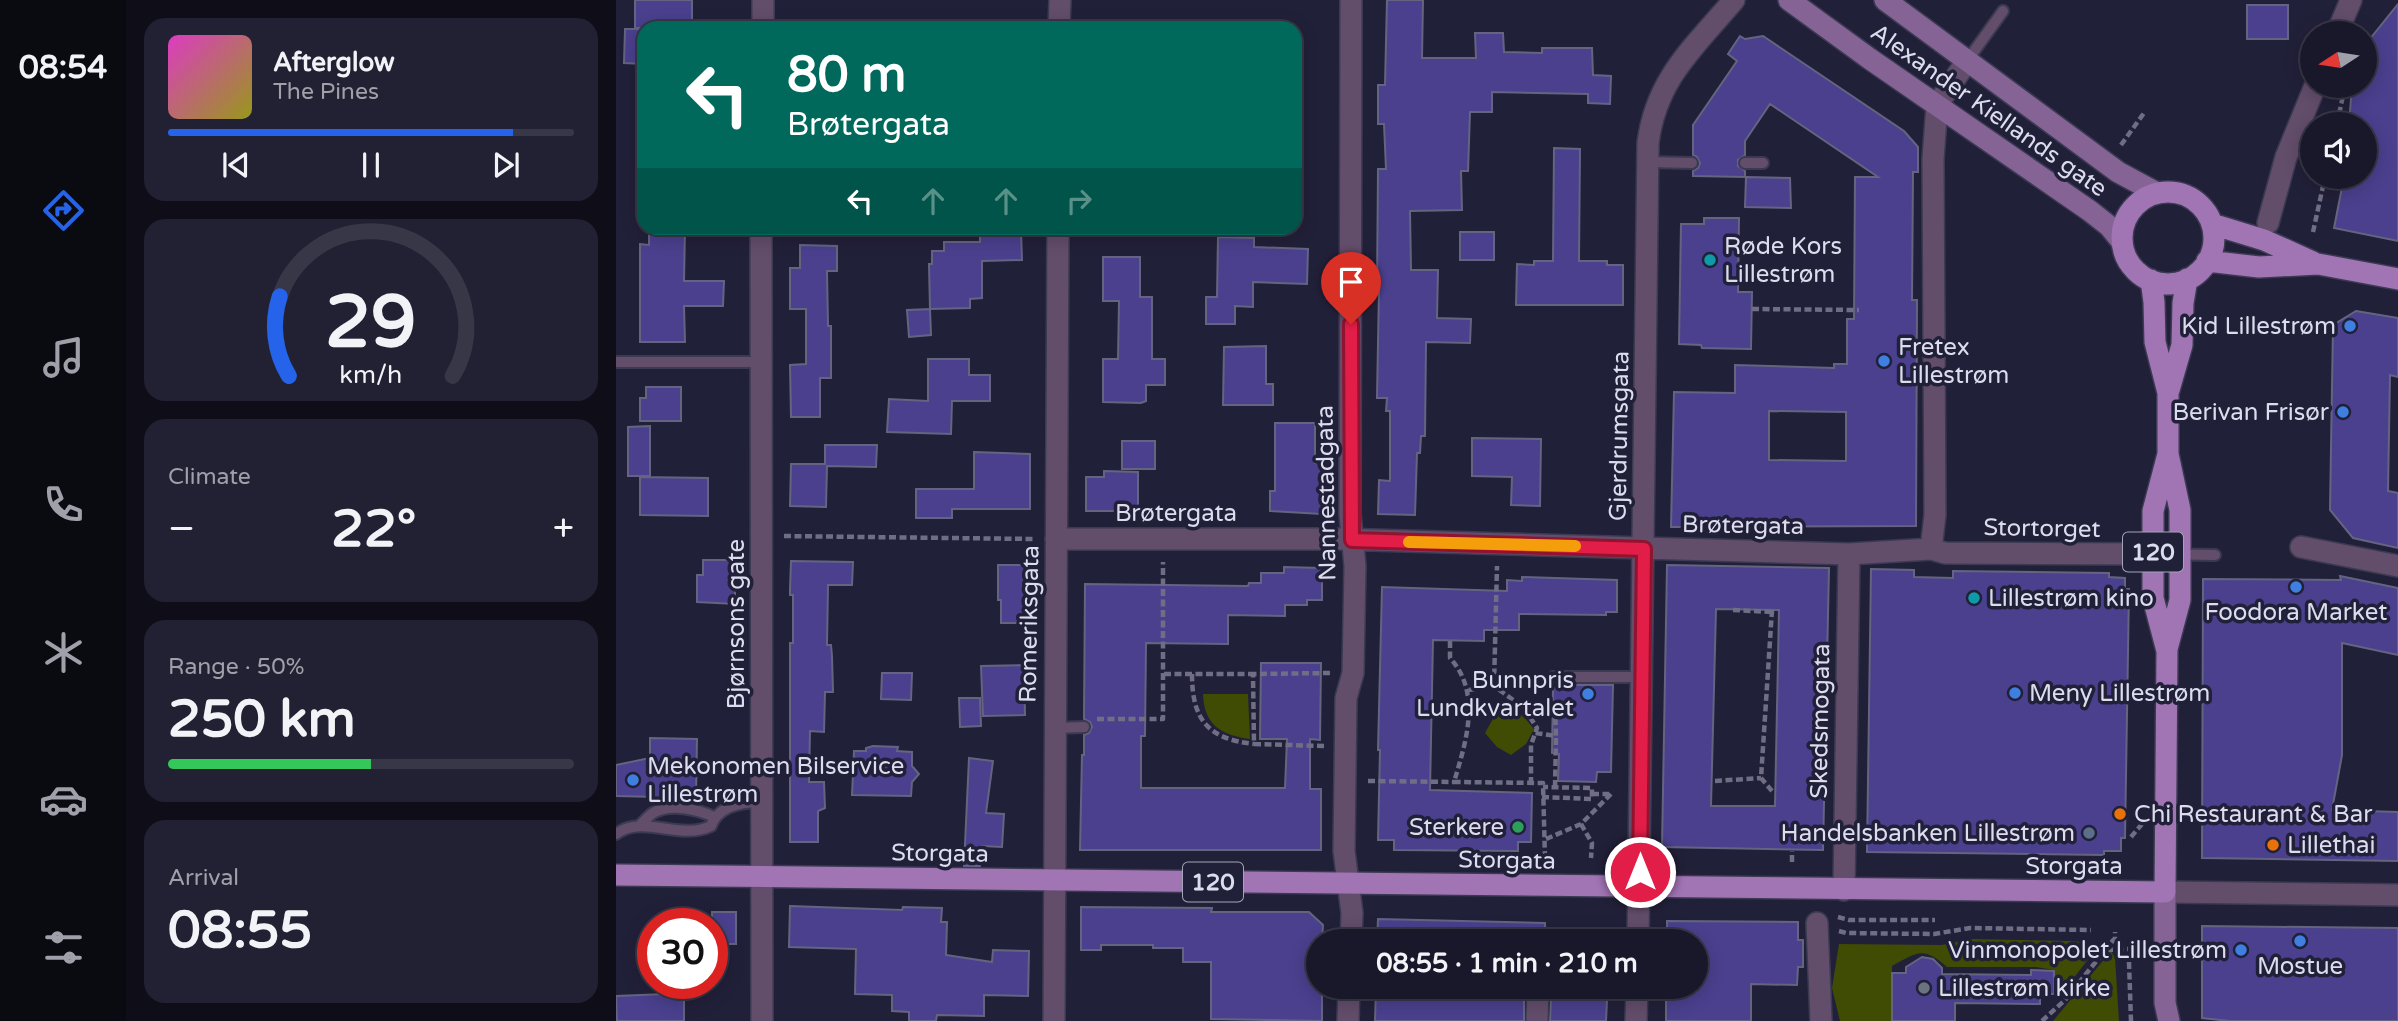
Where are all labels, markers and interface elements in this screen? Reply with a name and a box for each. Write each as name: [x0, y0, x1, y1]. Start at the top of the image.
street label: Alexander Kiellands gate: [1865, 18, 2113, 203]
north arrow: [2300, 21, 2376, 98]
map controls: [2300, 21, 2377, 189]
text: 80 m: [787, 46, 906, 105]
text: Afterglow: [273, 47, 395, 78]
text: 08:54: [19, 49, 107, 87]
icon: left: [672, 49, 763, 140]
text: The Pines: [273, 78, 379, 106]
text: Brøtergata: [787, 106, 950, 144]
button: sound: [2300, 112, 2377, 189]
icon: previous: [217, 146, 255, 184]
icon: pause: [352, 146, 390, 184]
icon: next: [487, 146, 525, 184]
icon: left: [841, 182, 879, 220]
icon: ahead: [914, 182, 952, 220]
icon: ahead: [987, 182, 1025, 220]
icon: right: [1060, 182, 1098, 220]
icon: directions: [39, 186, 88, 235]
place label: Røde Kors Lillestrøm: [1724, 232, 1842, 289]
pin: [1321, 252, 1381, 324]
marker: Røde Kors Lillestrøm: [1702, 252, 1718, 268]
icon: arrive: [1332, 263, 1370, 301]
text: 29: [325, 279, 417, 367]
place label: Kid Lillestrøm: [2181, 312, 2336, 341]
marker: Kid Lillestrøm: [2342, 318, 2358, 334]
icon: music: [39, 333, 88, 382]
place label: Fretex Lillestrøm: [1898, 333, 2009, 390]
street label: Gjerdrumsgata: [1604, 351, 1635, 521]
marker: Fretex Lillestrøm: [1876, 353, 1892, 369]
text: km/h: [340, 360, 402, 390]
place label: Berivan Frisør: [2172, 398, 2330, 427]
marker: Berivan Frisør: [2335, 404, 2351, 420]
street label: Nannestadgata: [1310, 405, 1343, 581]
text: Climate: [168, 463, 251, 491]
icon: phone: [39, 480, 88, 529]
text: 22°: [331, 498, 416, 561]
street label: Brøtergata: [1115, 499, 1237, 528]
text: −: [168, 506, 195, 552]
text: +: [553, 506, 574, 552]
street label: Brøtergata: [1682, 510, 1804, 541]
street label: Stortorget: [1983, 513, 2101, 544]
road number: 120: [2123, 532, 2183, 572]
street label: Bjørnsons gate: [722, 539, 751, 709]
street label: Romeriksgata: [1014, 545, 1045, 703]
marker: Foodora Market: [2288, 579, 2304, 595]
place label: Lillestrøm kino: [1988, 584, 2154, 613]
marker: Lillestrøm kino: [1966, 590, 1982, 606]
place label: Foodora Market: [2205, 598, 2387, 627]
icon: climate: [39, 628, 88, 677]
street label: Skedsmogata: [1805, 643, 1836, 799]
text: Range · 50%: [168, 653, 304, 681]
place label: Bunnpris Lundkvartalet: [1416, 666, 1574, 723]
place label: Meny Lillestrøm: [2029, 679, 2210, 708]
marker: Meny Lillestrøm: [2007, 685, 2023, 701]
marker: Bunnpris Lundkvartalet: [1580, 686, 1596, 702]
text: 250 km: [168, 688, 356, 751]
place label: Mekonomen Bilservice Lillestrøm: [647, 752, 904, 809]
marker: Mekonomen Bilservice Lillestrøm: [625, 772, 641, 788]
icon: car: [39, 775, 88, 824]
place label: Chi Restaurant & Bar: [2134, 800, 2373, 829]
marker: Chi Restaurant & Bar: [2112, 806, 2128, 822]
place label: Sterkere: [1409, 813, 1504, 842]
marker: Sterkere: [1510, 819, 1526, 835]
place label: Handelsbanken Lillestrøm: [1781, 819, 2075, 848]
marker: Handelsbanken Lillestrøm: [2081, 825, 2097, 841]
place label: Lillethai: [2287, 831, 2376, 860]
position arrow: [1603, 835, 1677, 909]
marker: Lillethai: [2265, 837, 2281, 853]
street label: Storgata: [891, 838, 989, 869]
street label: Storgata: [1458, 845, 1556, 876]
street label: Storgata: [2025, 852, 2123, 881]
road number: 120: [1183, 862, 1243, 902]
text: Arrival: [168, 864, 239, 892]
text: 08:55: [168, 899, 312, 962]
speed limit sign: 30: [637, 908, 728, 999]
icon: filters: [39, 923, 88, 972]
marker: Mostue: [2292, 933, 2308, 949]
place label: Vinmonopolet Lillestrøm: [1948, 936, 2227, 965]
marker: Vinmonopolet Lillestrøm: [2233, 942, 2249, 958]
text: 08:55 · 1 min · 210 m: [1376, 948, 1638, 979]
place label: Mostue: [2257, 952, 2343, 981]
place label: Lillestrøm kirke: [1938, 974, 2110, 1003]
marker: Lillestrøm kirke: [1916, 980, 1932, 996]

